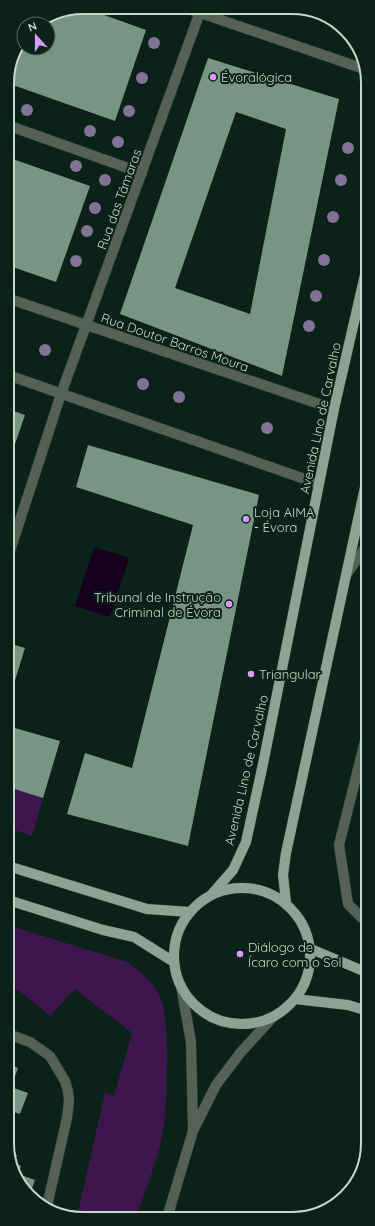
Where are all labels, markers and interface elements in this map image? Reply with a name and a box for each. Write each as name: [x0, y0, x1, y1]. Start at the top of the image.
north arrow: [16, 16, 56, 56]
text: N: [26, 19, 39, 35]
place label: Évoralógica: [221, 69, 292, 85]
marker: Évoralógica: [208, 72, 218, 82]
street label: Rua das Tâmaras: [93, 147, 145, 251]
street label: Rua Doutor Barros Moura: [99, 309, 251, 375]
street label: Avenida Lino de Carvalho: [296, 341, 344, 495]
place label: Loja AIMA - Évora: [254, 504, 315, 535]
marker: Loja AIMA - Évora: [241, 514, 251, 524]
place label: Tribunal de Instrução Criminal de Évora: [94, 589, 221, 620]
marker: Tribunal de Instrução Criminal de Évora: [224, 599, 234, 609]
place label: Triangular: [259, 666, 321, 682]
marker: Triangular: [246, 669, 256, 679]
street label: Avenida Lino de Carvalho: [221, 693, 271, 847]
place label: Diálogo de Ícaro com o Sol: [248, 939, 342, 970]
marker: Diálogo de Ícaro com o Sol: [235, 949, 245, 959]

